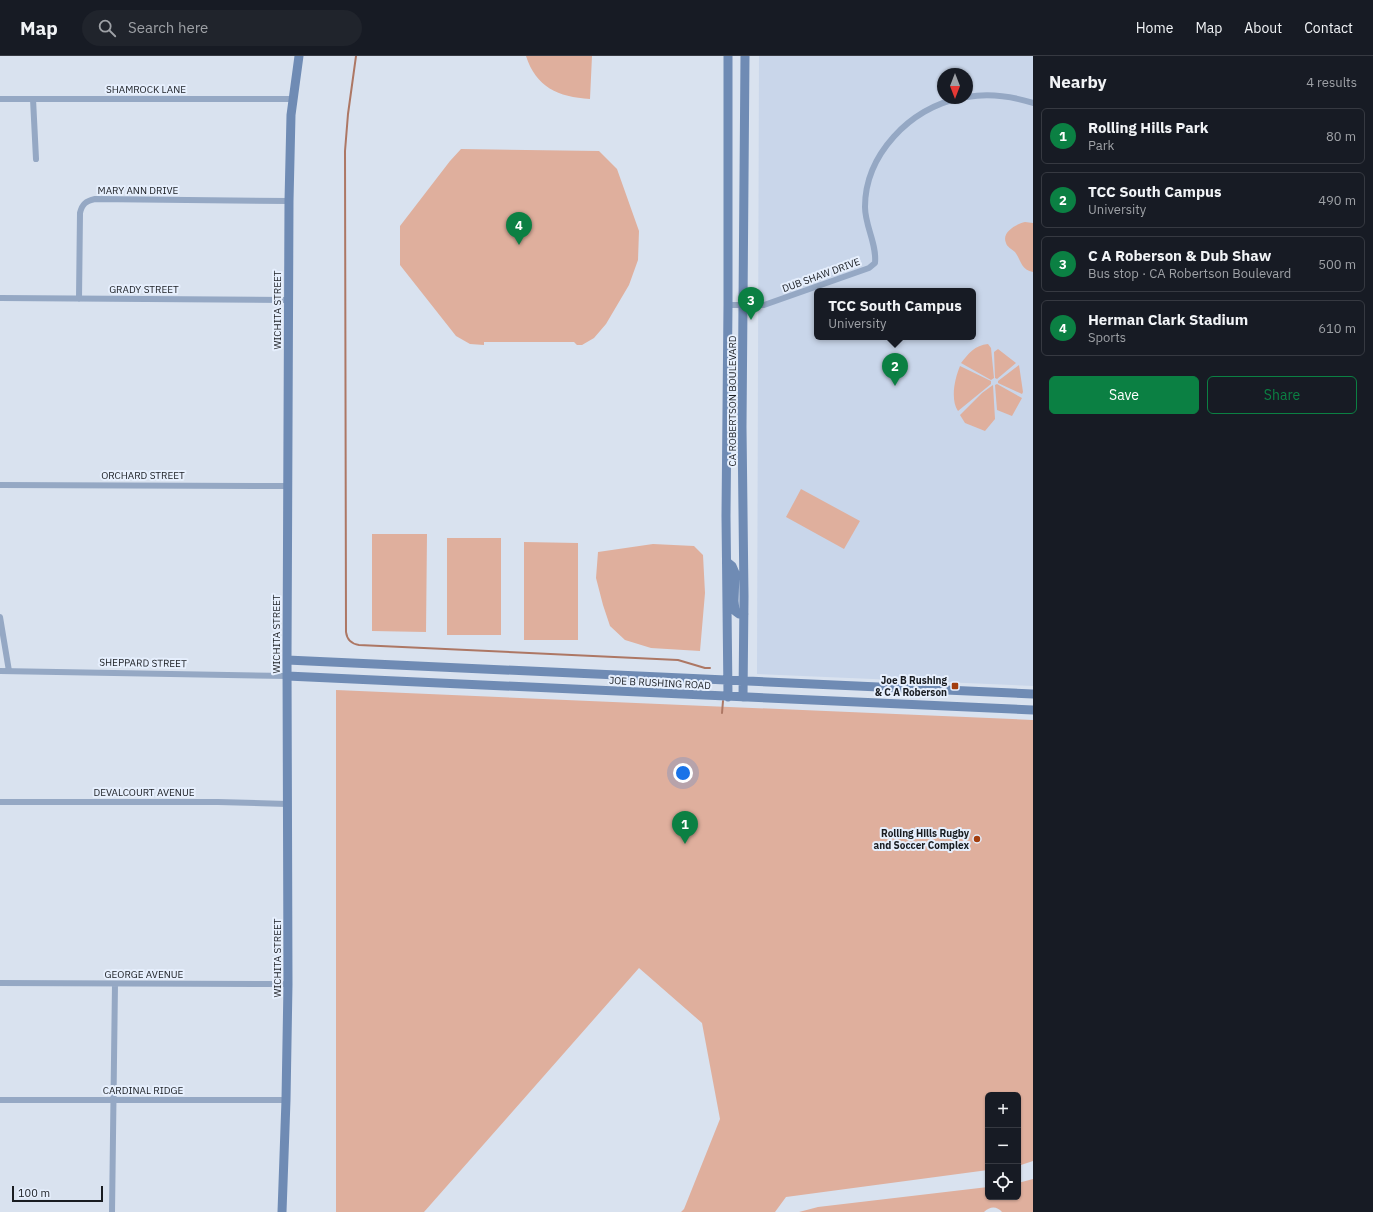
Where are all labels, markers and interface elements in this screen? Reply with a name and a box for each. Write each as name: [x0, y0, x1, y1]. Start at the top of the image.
search box: [82, 10, 362, 46]
text: Map: [20, 16, 58, 40]
icon: search: [96, 17, 118, 39]
text: Search here: [128, 18, 208, 37]
text: Home: [1136, 19, 1173, 37]
text: Map: [1195, 19, 1222, 37]
text: About: [1244, 19, 1282, 37]
text: Contact: [1304, 19, 1353, 37]
north arrow: [937, 68, 973, 104]
text: Nearby: [1049, 71, 1107, 93]
text: 4 results: [1306, 74, 1357, 91]
street label: SHAMROCK LANE: [106, 83, 186, 96]
text: Rolling Hills Park: [1088, 118, 1208, 137]
text: 1: [1059, 128, 1067, 145]
text: 80 m: [1326, 128, 1356, 145]
text: Park: [1088, 137, 1114, 154]
text: TCC South Campus: [1088, 182, 1222, 201]
street label: MARY ANN DRIVE: [98, 184, 179, 197]
text: 2: [1059, 192, 1067, 209]
text: 490 m: [1318, 192, 1356, 209]
text: University: [1088, 201, 1146, 218]
pin: 4: [506, 212, 532, 245]
text: C A Roberson & Dub Shaw: [1088, 246, 1271, 265]
street label: DUB SHAW DRIVE: [780, 255, 862, 295]
text: 3: [1059, 256, 1067, 273]
text: 500 m: [1318, 256, 1356, 273]
text: Bus stop · CA Robertson Boulevard: [1088, 265, 1291, 282]
street label: WICHITA STREET: [271, 270, 284, 350]
street label: GRADY STREET: [109, 283, 179, 296]
pin: 3: [738, 287, 764, 320]
popup: [814, 288, 976, 340]
text: TCC South Campus: [828, 296, 962, 315]
text: Herman Clark Stadium: [1088, 310, 1248, 329]
text: University: [828, 315, 886, 332]
text: 4: [1059, 320, 1067, 337]
text: 610 m: [1318, 320, 1356, 337]
text: Sports: [1088, 329, 1126, 346]
street label: CA ROBERTSON BOULEVARD: [726, 335, 739, 467]
pin: 2: [882, 353, 908, 386]
button: Save: [1049, 376, 1199, 414]
button: Share: [1207, 376, 1357, 414]
street label: ORCHARD STREET: [101, 469, 185, 482]
street label: WICHITA STREET: [270, 594, 283, 674]
street label: SHEPPARD STREET: [99, 656, 187, 670]
street label: JOE B RUSHING ROAD: [609, 674, 712, 692]
place label: Joe B Rushing & C A Roberson: [875, 674, 947, 699]
marker: Joe B Rushing & C A Roberson: [950, 681, 960, 691]
your location: [673, 763, 693, 783]
street label: DEVALCOURT AVENUE: [93, 786, 195, 799]
pin: 1: [672, 811, 698, 844]
place label: Rolling Hills Rugby and Soccer Complex: [874, 827, 970, 852]
marker: Rolling Hills Rugby and Soccer Complex: [972, 834, 982, 844]
street label: WICHITA STREET: [271, 918, 284, 998]
street label: GEORGE AVENUE: [105, 968, 184, 981]
street label: CARDINAL RIDGE: [103, 1084, 183, 1097]
map controls: [985, 1092, 1021, 1200]
button: +: [985, 1092, 1021, 1128]
button: −: [985, 1128, 1021, 1164]
button: locate: [985, 1164, 1021, 1200]
scale bar: [12, 1184, 103, 1203]
text: 100 m: [18, 1186, 50, 1200]

